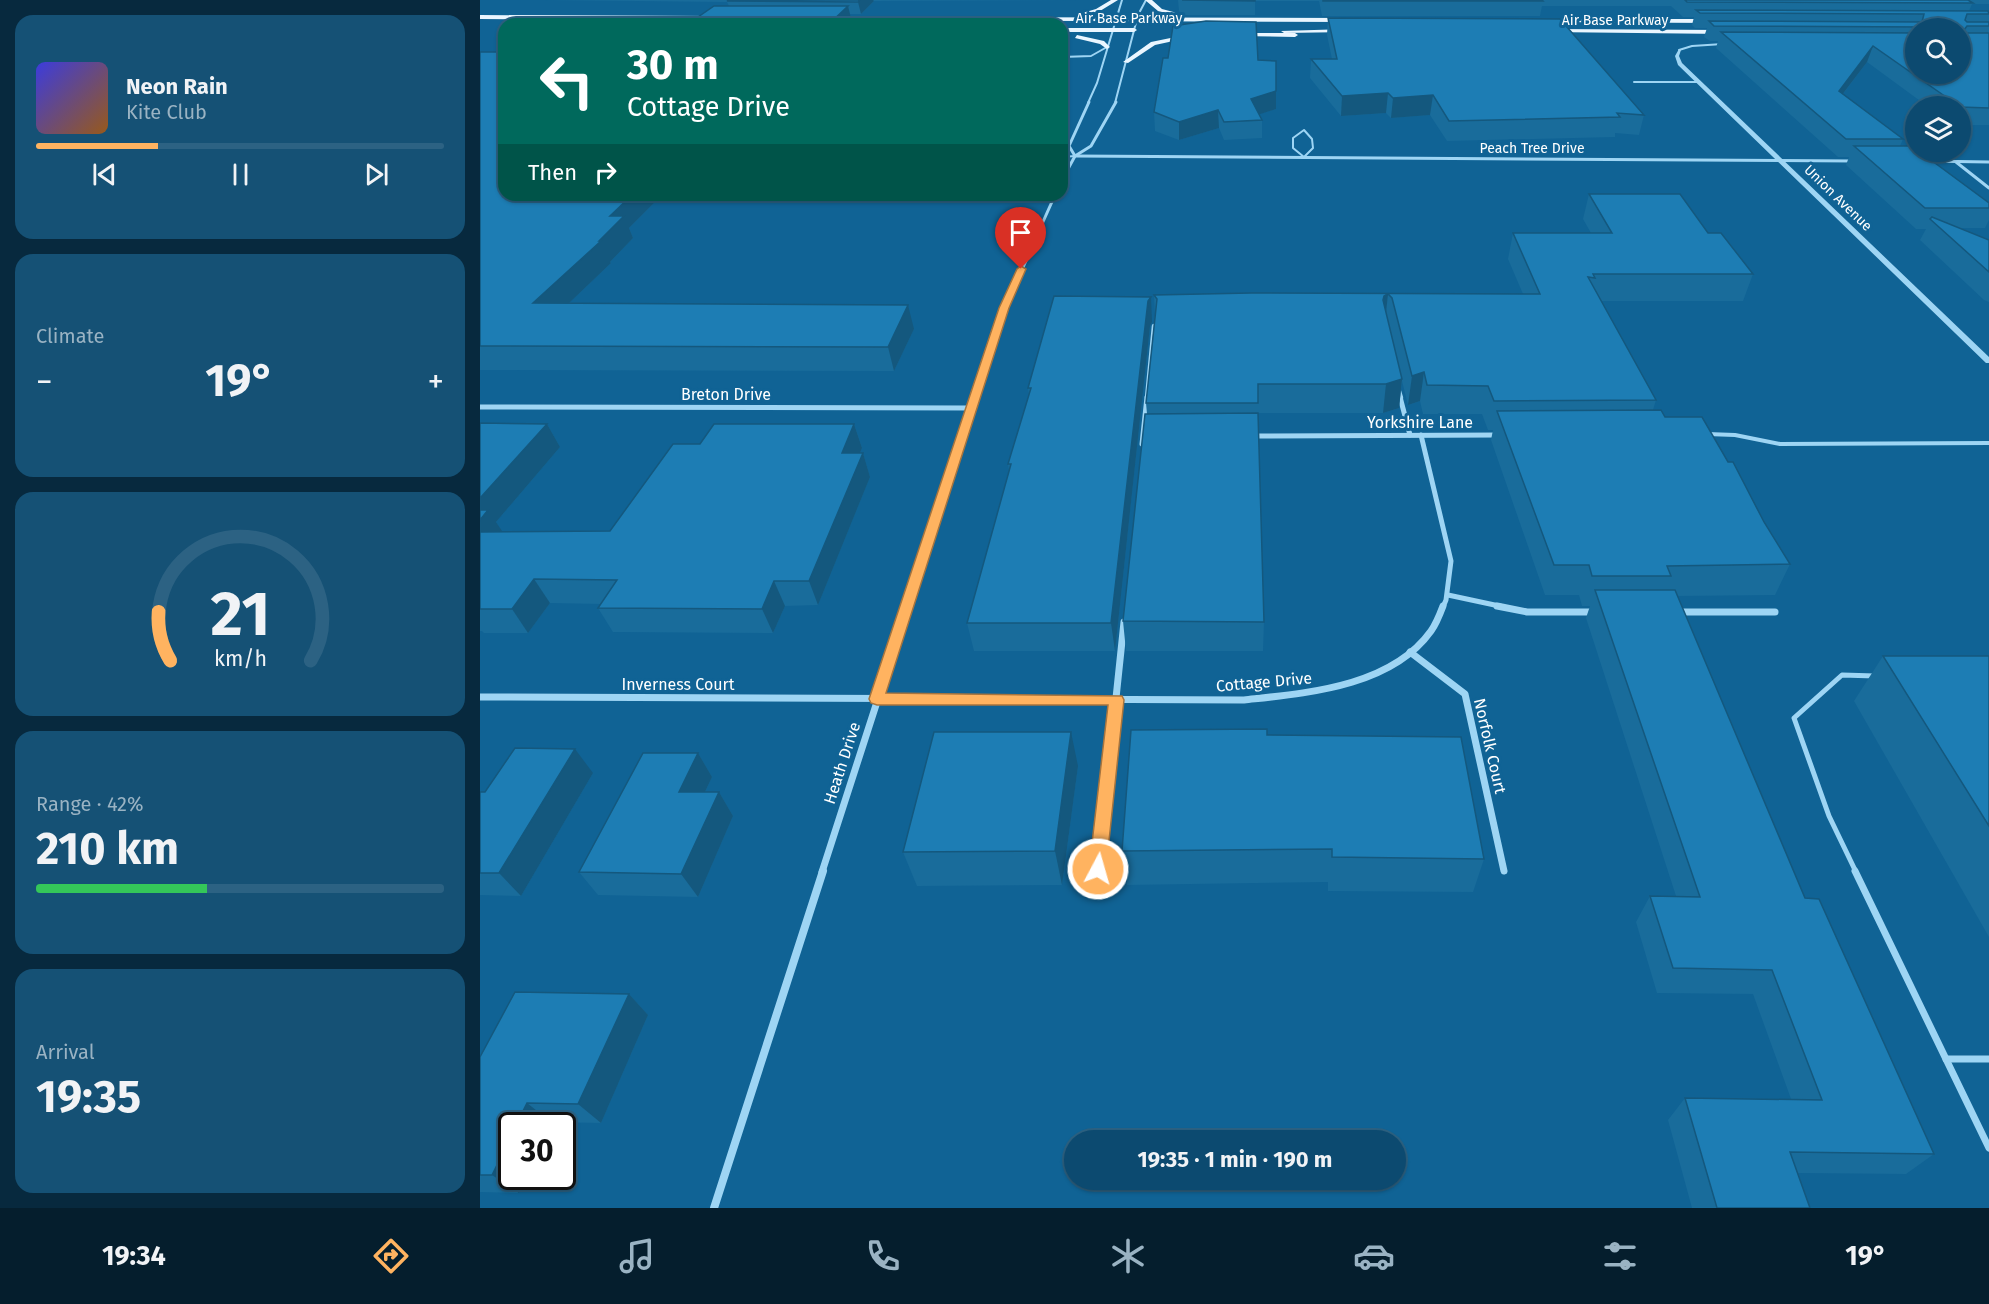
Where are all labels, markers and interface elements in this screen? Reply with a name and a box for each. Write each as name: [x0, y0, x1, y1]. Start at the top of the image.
street label: Air Base Parkway: [1076, 10, 1182, 27]
street label: Air Base Parkway: [1562, 12, 1668, 29]
map controls: [1905, 18, 1971, 162]
button: search: [1905, 18, 1971, 84]
text: 30 m: [627, 40, 719, 90]
icon: left: [528, 42, 606, 120]
text: Neon Rain: [126, 73, 228, 100]
text: Cottage Drive: [627, 91, 790, 123]
button: layers: [1905, 96, 1971, 162]
text: Kite Club: [126, 100, 207, 124]
street label: Peach Tree Drive: [1479, 140, 1585, 157]
icon: right: [589, 156, 622, 189]
icon: previous: [88, 158, 121, 191]
icon: pause: [224, 158, 257, 191]
icon: next: [360, 158, 393, 191]
text: Then: [528, 159, 577, 186]
street label: Union Avenue: [1800, 161, 1876, 235]
pin: [995, 207, 1046, 269]
icon: arrive: [1004, 216, 1037, 249]
text: Climate: [36, 324, 104, 348]
text: 19°: [205, 354, 275, 408]
text: −: [36, 362, 53, 402]
text: +: [428, 362, 444, 402]
street label: Breton Drive: [681, 385, 771, 404]
street label: Yorkshire Lane: [1367, 413, 1473, 432]
text: 21: [210, 577, 270, 652]
text: km/h: [213, 646, 267, 672]
street label: Cottage Drive: [1215, 668, 1313, 696]
street label: Inverness Court: [621, 675, 735, 694]
street label: Norfolk Court: [1470, 696, 1510, 796]
street label: Heath Drive: [820, 720, 864, 806]
text: Range · 42%: [36, 792, 144, 816]
text: 210 km: [36, 822, 179, 876]
position arrow: [1066, 837, 1130, 901]
text: Arrival: [36, 1040, 95, 1064]
text: 19:35: [36, 1070, 141, 1124]
speed limit sign: 30: [498, 1112, 576, 1190]
text: 19:35 · 1 min · 190 m: [1138, 1146, 1332, 1173]
icon: directions: [370, 1235, 412, 1277]
icon: music: [616, 1235, 658, 1277]
icon: phone: [862, 1235, 904, 1277]
icon: climate: [1107, 1235, 1149, 1277]
icon: car: [1353, 1235, 1395, 1277]
icon: filters: [1599, 1235, 1641, 1277]
text: 19:34: [102, 1240, 166, 1272]
text: 19°: [1845, 1240, 1887, 1272]

